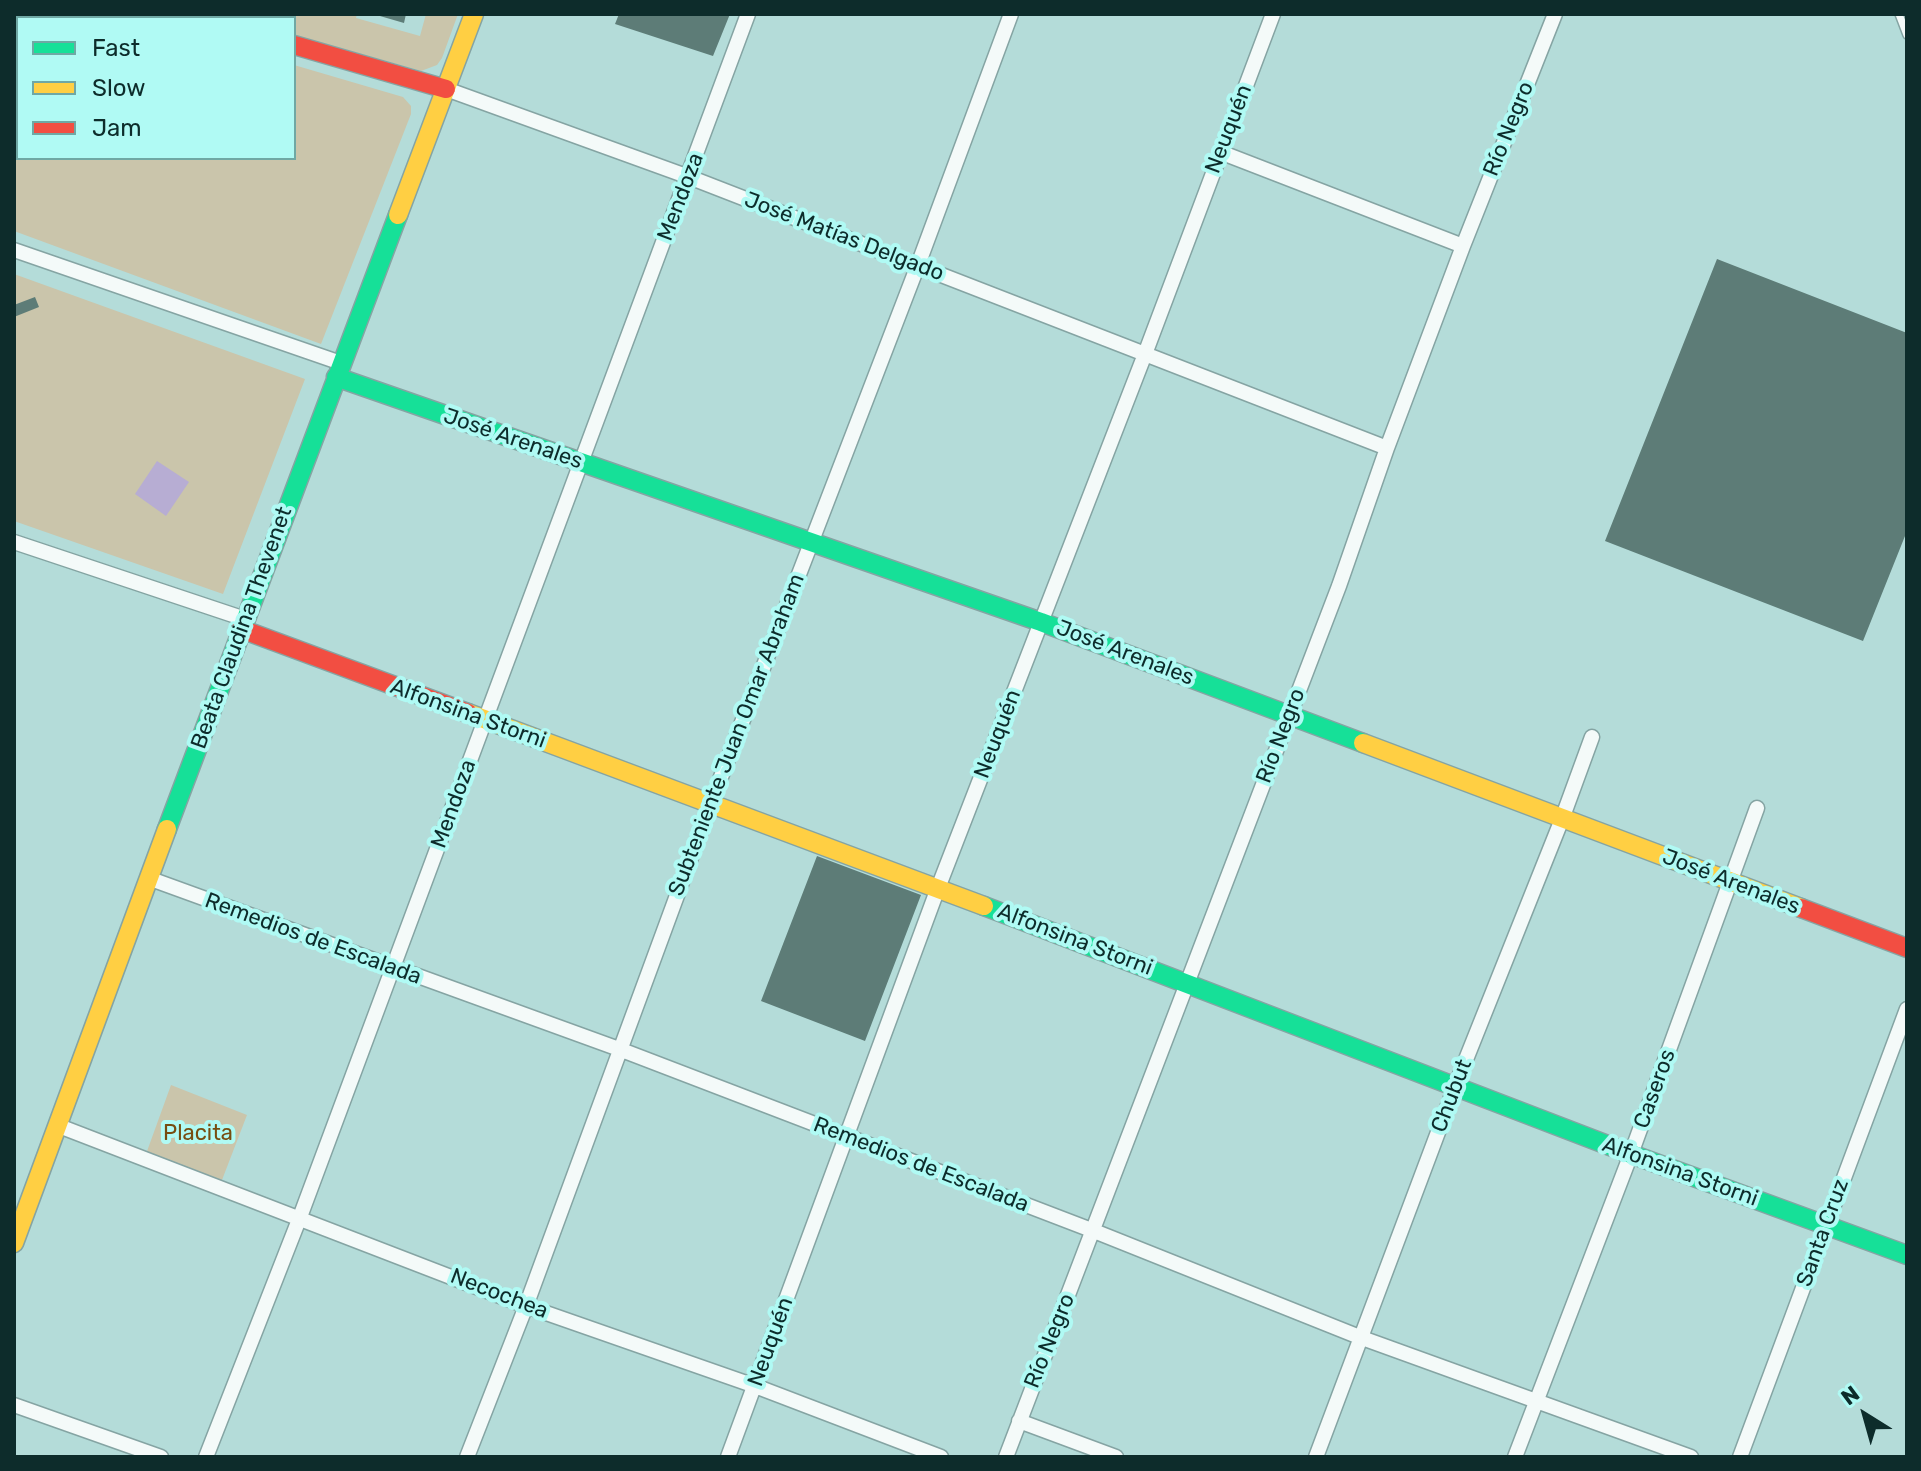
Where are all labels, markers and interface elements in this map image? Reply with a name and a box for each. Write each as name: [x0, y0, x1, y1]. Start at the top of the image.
legend: [16, 16, 296, 160]
text: Fast: [92, 34, 140, 62]
text: Slow: [92, 74, 145, 102]
street label: Río Negro: [1478, 78, 1540, 180]
street label: Neuquén: [1200, 81, 1258, 177]
text: Jam: [92, 114, 142, 142]
street label: Mendoza: [652, 149, 710, 245]
street label: José Matías Delgado: [741, 187, 947, 287]
street label: José Arenales: [440, 403, 586, 475]
street label: Beata Claudina Thevenet: [186, 503, 298, 753]
street label: Subteniente Juan Omar Abraham: [663, 570, 811, 900]
street label: José Arenales: [1053, 615, 1197, 691]
street label: Alfonsina Storni: [387, 674, 549, 754]
street label: Río Negro: [1251, 685, 1311, 787]
street label: Neuquén: [969, 686, 1027, 782]
street label: Mendoza: [426, 756, 482, 852]
street label: José Arenales: [1659, 844, 1803, 920]
street label: Remedios de Escalada: [201, 888, 425, 990]
street label: Alfonsina Storni: [994, 898, 1156, 982]
street label: Caseros: [1629, 1046, 1681, 1132]
street label: Chubut: [1426, 1056, 1478, 1136]
street label: Remedios de Escalada: [810, 1112, 1032, 1218]
park label: Placita: [163, 1121, 233, 1147]
street label: Alfonsina Storni: [1599, 1132, 1761, 1212]
street label: Santa Cruz: [1791, 1176, 1855, 1290]
street label: Necochea: [446, 1263, 552, 1325]
street label: Río Negro: [1019, 1290, 1081, 1392]
street label: Neuquén: [743, 1294, 799, 1390]
north arrow: [1825, 1375, 1905, 1455]
text: N: [1836, 1380, 1865, 1411]

